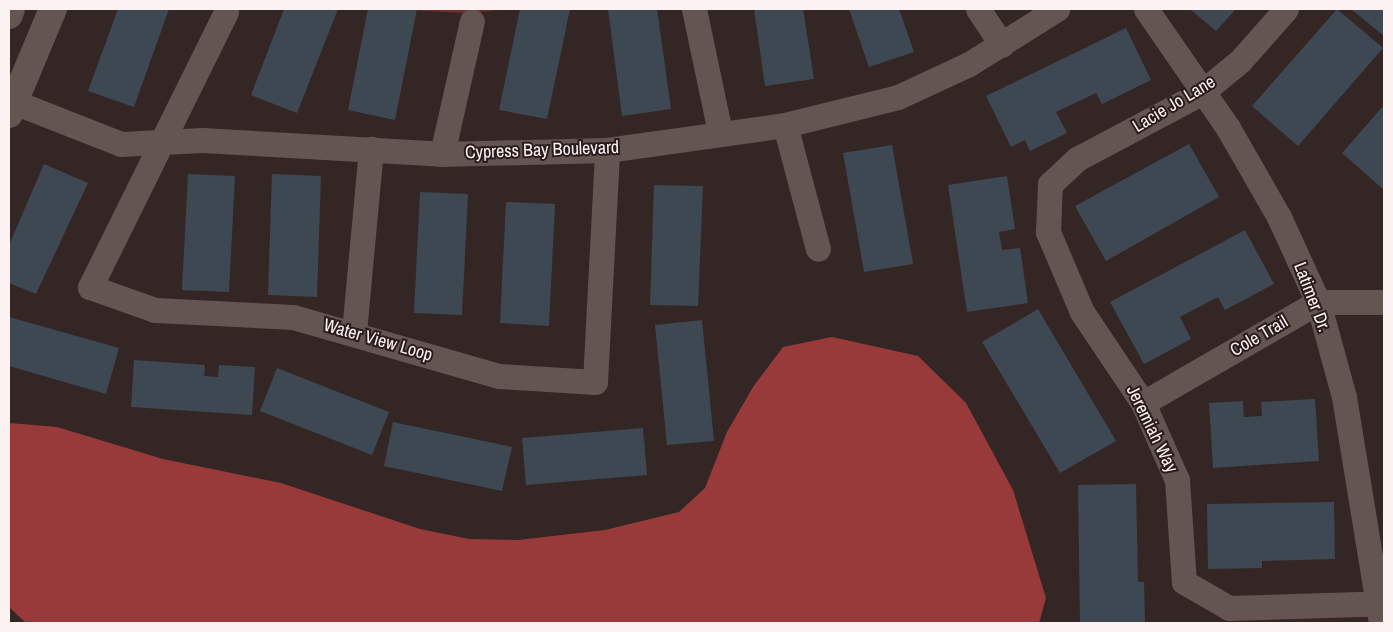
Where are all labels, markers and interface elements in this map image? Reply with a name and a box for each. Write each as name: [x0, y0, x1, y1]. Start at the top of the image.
street label: Lacie Jo Lane: [1129, 71, 1219, 137]
street label: Cypress Bay Boulevard: [465, 137, 619, 163]
street label: Latimer Dr.: [1289, 259, 1335, 335]
street label: Cole Trail: [1226, 311, 1292, 361]
street label: Water View Loop: [321, 314, 435, 366]
street label: Jeremiah Way: [1122, 382, 1182, 476]

